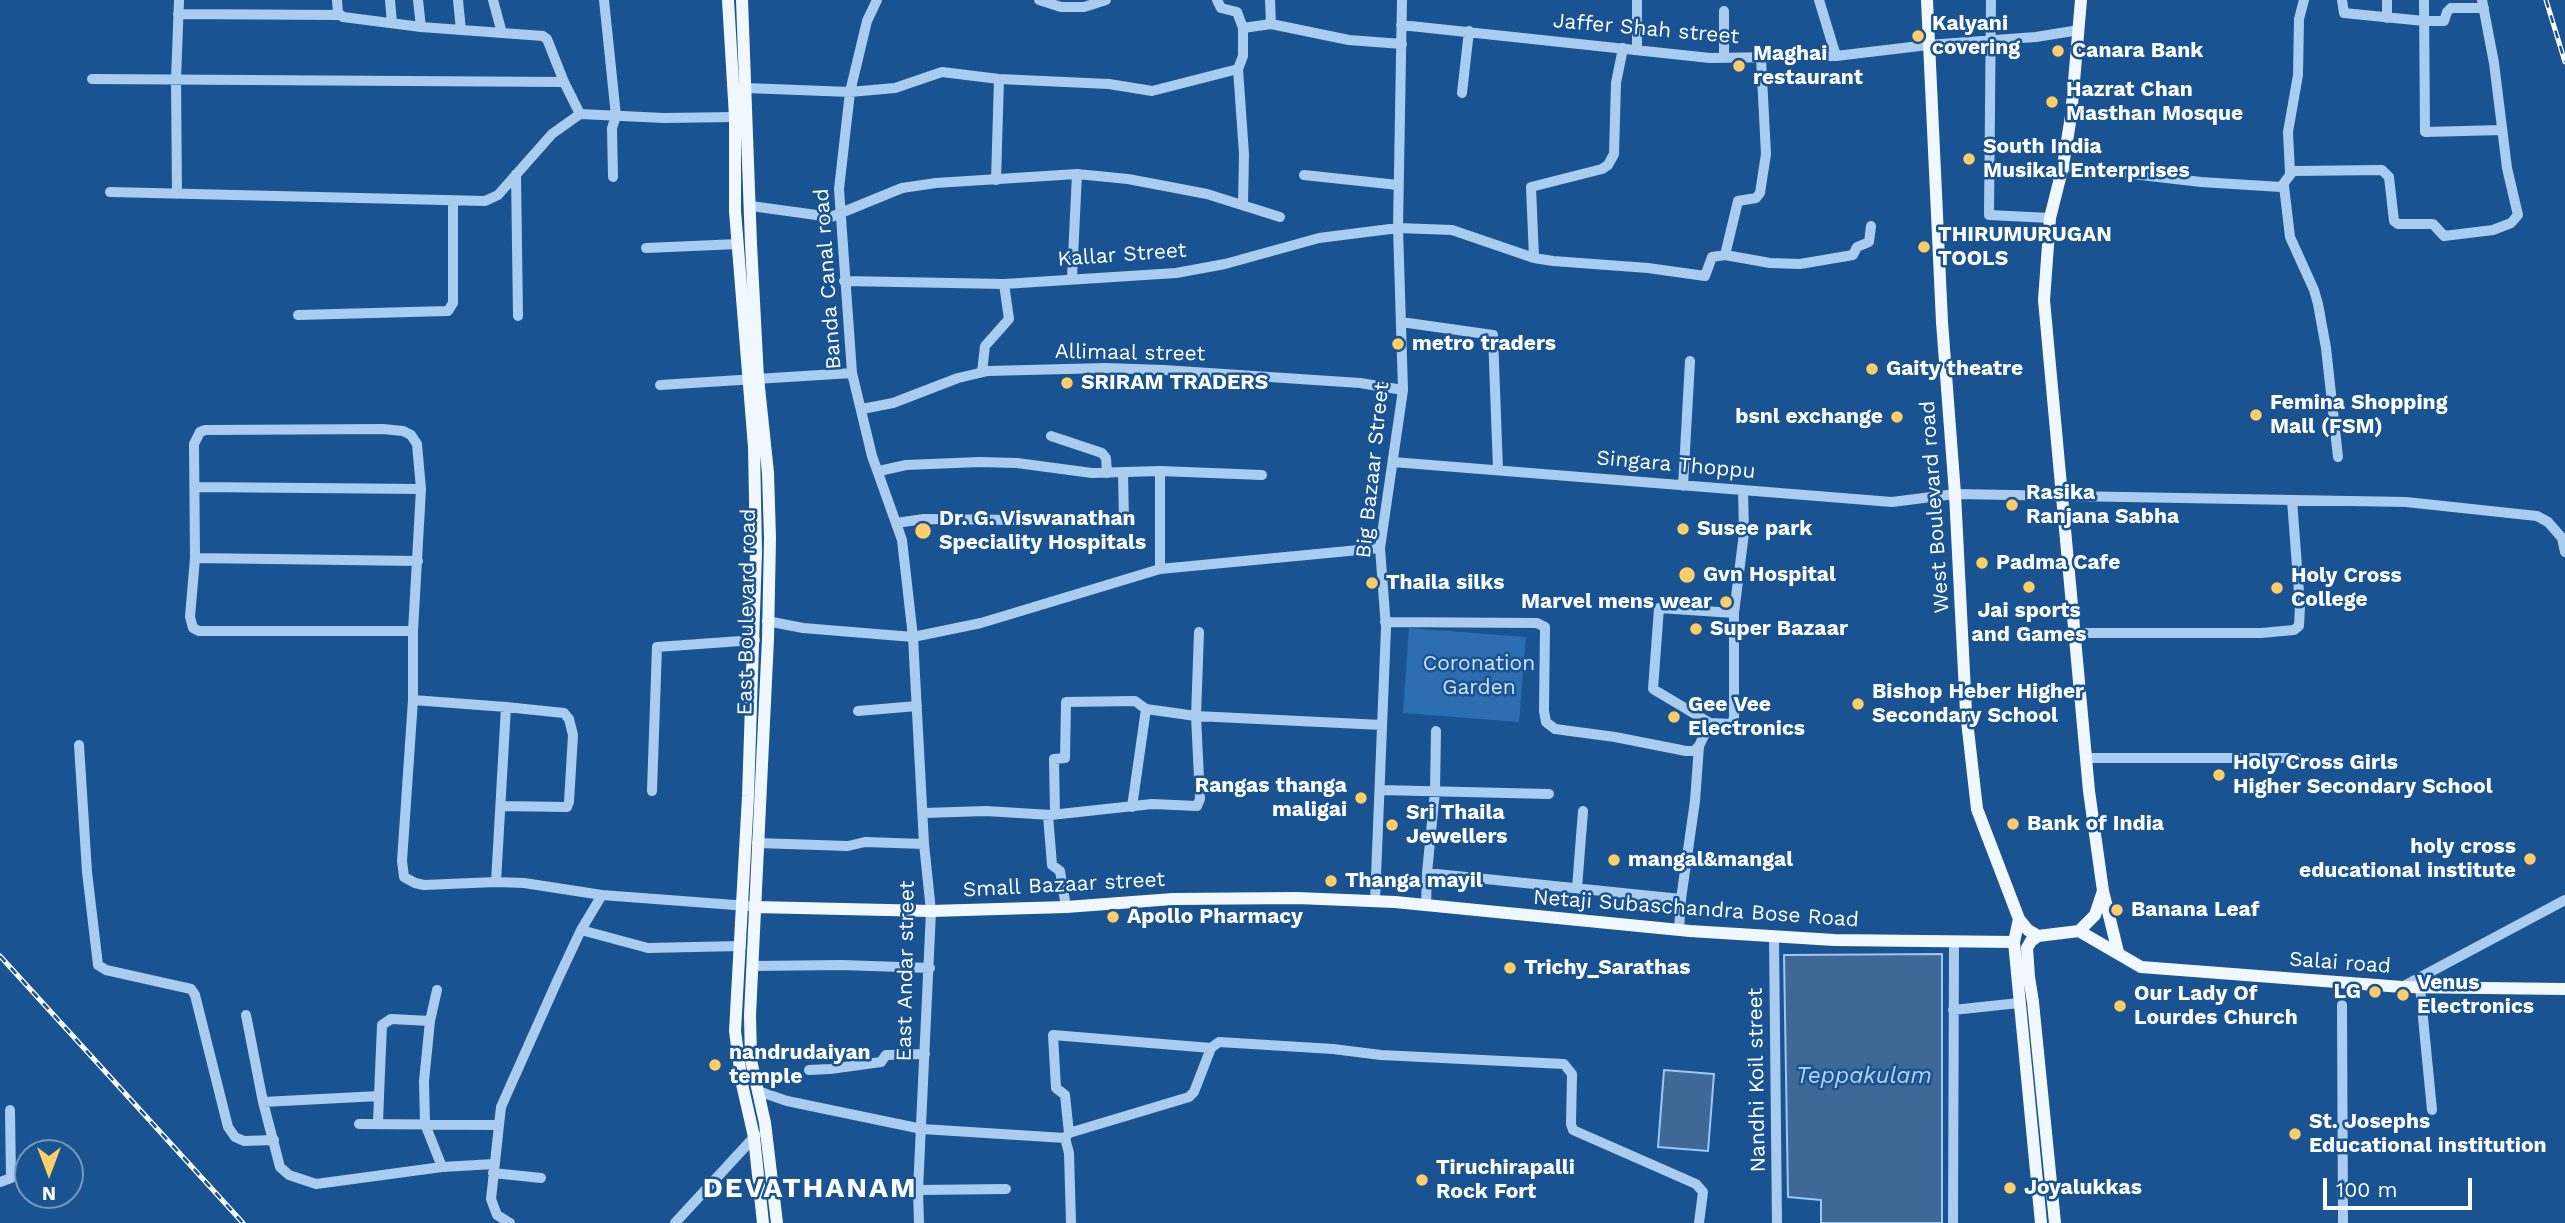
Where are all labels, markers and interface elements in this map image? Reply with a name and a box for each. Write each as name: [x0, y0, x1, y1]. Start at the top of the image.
street label: Jaffer Shah street: [1552, 8, 1740, 50]
place label: Kalyani covering: [1932, 11, 2020, 61]
marker: Kalyani covering: [1910, 28, 1926, 44]
place label: Canara Bank: [2072, 38, 2203, 64]
place label: Maghai restaurant: [1753, 41, 1863, 91]
marker: Canara Bank: [2050, 43, 2066, 59]
marker: Maghai restaurant: [1731, 58, 1747, 74]
place label: Hazrat Chan Masthan Mosque: [2066, 77, 2243, 127]
marker: Hazrat Chan Masthan Mosque: [2044, 94, 2060, 110]
place label: South India Musikal Enterprises: [1983, 134, 2190, 184]
marker: South India Musikal Enterprises: [1961, 151, 1977, 167]
street label: Banda Canal road: [809, 188, 847, 370]
place label: THIRUMURUGAN TOOLS: [1938, 222, 2112, 272]
street label: Kallar Street: [1057, 238, 1187, 272]
marker: THIRUMURUGAN TOOLS: [1916, 239, 1932, 255]
place label: metro traders: [1412, 331, 1556, 357]
marker: metro traders: [1390, 336, 1406, 352]
street label: Allimaal street: [1055, 339, 1205, 367]
place label: Gaity theatre: [1886, 356, 2023, 382]
marker: Gaity theatre: [1864, 361, 1880, 377]
place label: SRIRAM TRADERS: [1081, 370, 1268, 396]
marker: SRIRAM TRADERS: [1059, 375, 1075, 391]
street label: Big Bazaar Street: [1351, 381, 1395, 559]
place label: Femina Shopping Mall (FSM): [2270, 390, 2447, 440]
street label: West Boulevard road: [1915, 400, 1955, 614]
place label: bsnl exchange: [1735, 404, 1883, 430]
marker: Femina Shopping Mall (FSM): [2248, 407, 2264, 423]
marker: bsnl exchange: [1889, 409, 1905, 425]
street label: Singara Thoppu: [1595, 445, 1757, 485]
place label: Rasika Ranjana Sabha: [2026, 480, 2179, 530]
marker: Rasika Ranjana Sabha: [2004, 497, 2020, 513]
place label: Dr. G. Viswanathan Speciality Hospitals: [939, 506, 1146, 556]
street label: East Boulevard road: [733, 508, 761, 716]
place label: Susee park: [1697, 516, 1812, 542]
marker: Dr. G. Viswanathan Speciality Hospitals: [913, 521, 933, 541]
marker: Susee park: [1675, 521, 1691, 537]
place label: Padma Cafe: [1996, 550, 2120, 576]
marker: Padma Cafe: [1974, 555, 1990, 571]
place label: Gvn Hospital: [1703, 562, 1836, 588]
place label: Holy Cross College: [2291, 563, 2402, 613]
marker: Gvn Hospital: [1677, 565, 1697, 585]
place label: Thaila silks: [1386, 570, 1504, 596]
marker: Thaila silks: [1364, 575, 1380, 591]
marker: Jai sports and Games: [2021, 579, 2037, 595]
marker: Holy Cross College: [2269, 580, 2285, 596]
place label: Marvel mens wear: [1521, 589, 1712, 615]
marker: Marvel mens wear: [1718, 594, 1734, 610]
place label: Jai sports and Games: [1972, 598, 2086, 648]
place label: Super Bazaar: [1710, 616, 1848, 642]
marker: Super Bazaar: [1688, 621, 1704, 637]
park label: Coronation Garden: [1423, 651, 1535, 701]
place label: Bishop Heber Higher Secondary School: [1872, 679, 2084, 729]
place label: Gee Vee Electronics: [1688, 692, 1805, 742]
marker: Bishop Heber Higher Secondary School: [1850, 696, 1866, 712]
marker: Gee Vee Electronics: [1666, 709, 1682, 725]
place label: Holy Cross Girls Higher Secondary School: [2233, 750, 2493, 800]
marker: Holy Cross Girls Higher Secondary School: [2211, 767, 2227, 783]
place label: Rangas thanga maligai: [1195, 773, 1347, 823]
marker: Rangas thanga maligai: [1353, 790, 1369, 806]
place label: Sri Thaila Jewellers: [1406, 800, 1507, 850]
place label: Bank of India: [2027, 811, 2164, 837]
marker: Bank of India: [2005, 816, 2021, 832]
marker: Sri Thaila Jewellers: [1384, 817, 1400, 833]
place label: holy cross educational institute: [2299, 834, 2516, 884]
place label: mangal&mangal: [1628, 847, 1793, 873]
marker: holy cross educational institute: [2522, 851, 2538, 867]
marker: mangal&mangal: [1606, 852, 1622, 868]
street label: Small Bazaar street: [962, 867, 1166, 903]
place label: Thanga mayil: [1345, 868, 1483, 894]
marker: Thanga mayil: [1323, 873, 1339, 889]
street label: East Andar street: [892, 880, 920, 1062]
street label: Netaji Subaschandra Bose Road: [1532, 885, 1860, 933]
place label: Banana Leaf: [2131, 897, 2259, 923]
marker: Banana Leaf: [2109, 902, 2125, 918]
place label: Apollo Pharmacy: [1127, 904, 1303, 930]
marker: Apollo Pharmacy: [1105, 909, 1121, 925]
street label: Salai road: [2288, 947, 2392, 979]
place label: Trichy_Sarathas: [1524, 955, 1690, 981]
marker: Trichy_Sarathas: [1502, 960, 1518, 976]
place label: Venus Electronics: [2417, 970, 2534, 1020]
place label: LG: [2334, 979, 2361, 1005]
place label: Our Lady Of Lourdes Church: [2134, 981, 2298, 1031]
marker: LG: [2367, 984, 2383, 1000]
marker: Venus Electronics: [2395, 987, 2411, 1003]
street label: Nandhi Koil street: [1743, 988, 1771, 1172]
marker: Our Lady Of Lourdes Church: [2112, 998, 2128, 1014]
place label: nandrudaiyan temple: [729, 1040, 871, 1090]
marker: nandrudaiyan temple: [707, 1057, 723, 1073]
water label: Teppakulam: [1796, 1062, 1932, 1090]
place label: St. Josephs Educational institution: [2309, 1109, 2546, 1159]
marker: St. Josephs Educational institution: [2287, 1126, 2303, 1142]
north arrow: [14, 1139, 84, 1209]
place label: Tiruchirapalli Rock Fort: [1436, 1155, 1575, 1205]
scale bar: [2327, 1164, 2476, 1208]
district label: DEVATHANAM: [704, 1172, 916, 1206]
marker: Tiruchirapalli Rock Fort: [1414, 1172, 1430, 1188]
place label: Joyalukkas: [2024, 1175, 2142, 1201]
text: 100 m: [2336, 1177, 2398, 1202]
marker: Joyalukkas: [2002, 1180, 2018, 1196]
text: N: [42, 1182, 56, 1205]

